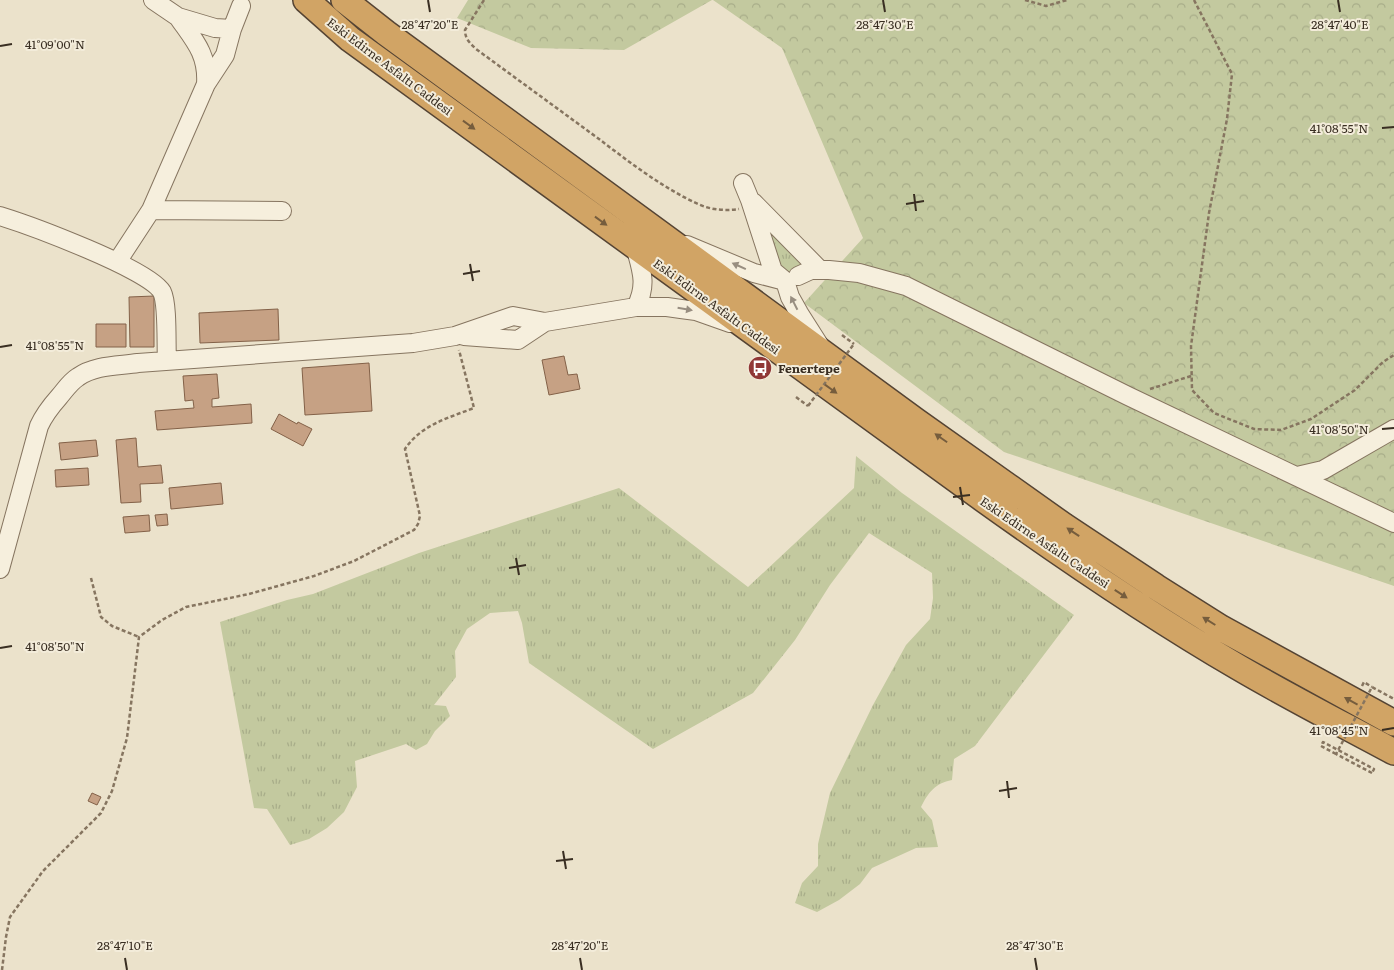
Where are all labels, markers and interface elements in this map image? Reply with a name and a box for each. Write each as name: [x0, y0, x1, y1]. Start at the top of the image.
street label: Eski Edirne Asfaltı Caddesi: [324, 13, 456, 119]
text: 28°47'20"E: [401, 15, 459, 33]
text: 28°47'30"E: [856, 15, 914, 33]
text: 28°47'40"E: [1311, 15, 1369, 33]
text: 41°09'00"N: [25, 35, 85, 53]
text: 41°08'55"N: [1310, 119, 1368, 137]
one-way arrow: [462, 120, 476, 130]
one-way arrow: [594, 216, 608, 226]
street label: Eski Edirne Asfaltı Caddesi: [650, 254, 784, 358]
one-way arrow: [732, 262, 746, 270]
one-way arrow: [790, 296, 798, 310]
one-way arrow: [677, 306, 693, 314]
text: 41°08'55"N: [26, 336, 84, 354]
bus stop icon: Fenertepe: [747, 355, 773, 381]
place label: Fenertepe: [778, 359, 840, 377]
one-way arrow: [824, 384, 838, 394]
text: 41°08'50"N: [1309, 420, 1369, 438]
one-way arrow: [934, 433, 948, 443]
street label: Eski Edirne Asfaltı Caddesi: [977, 492, 1113, 592]
one-way arrow: [1066, 527, 1080, 537]
one-way arrow: [1114, 589, 1128, 599]
one-way arrow: [1203, 616, 1216, 625]
text: 41°08'50"N: [25, 637, 85, 655]
one-way arrow: [1344, 696, 1358, 705]
text: 41°08'45"N: [1309, 721, 1369, 739]
text: 28°47'10"E: [97, 936, 153, 954]
text: 28°47'20"E: [551, 936, 609, 954]
text: 28°47'30"E: [1006, 936, 1064, 954]

